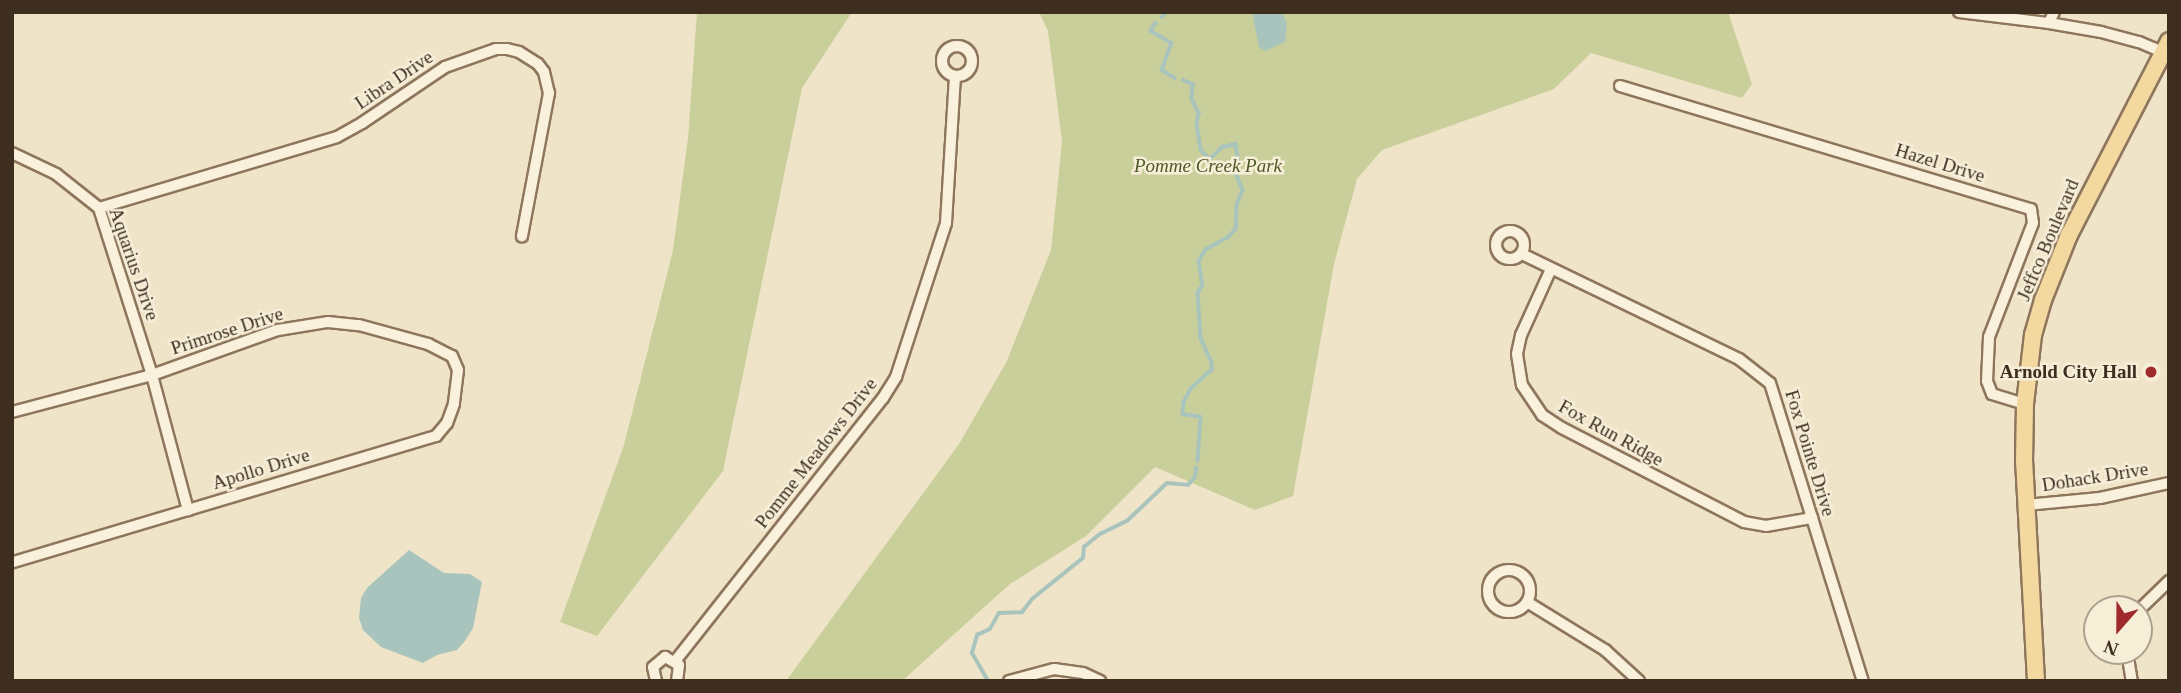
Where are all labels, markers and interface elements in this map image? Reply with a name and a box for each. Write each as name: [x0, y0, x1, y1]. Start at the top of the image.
street label: Libra Drive: [351, 46, 437, 114]
street label: Hazel Drive: [1893, 139, 1987, 187]
park label: Pomme Creek Park: [1134, 155, 1282, 177]
street label: Jeffco Boulevard: [2012, 176, 2084, 304]
street label: Aquarius Drive: [104, 205, 164, 323]
street label: Primrose Drive: [168, 302, 286, 360]
place label: Arnold City Hall: [2000, 361, 2137, 383]
marker: Arnold City Hall: [2143, 364, 2159, 380]
street label: Pomme Meadows Drive: [750, 373, 882, 533]
street label: Fox Pointe Drive: [1780, 387, 1840, 519]
street label: Fox Run Ridge: [1555, 395, 1667, 471]
street label: Apollo Drive: [209, 443, 313, 495]
street label: Dohack Drive: [2040, 457, 2150, 497]
north arrow: [2083, 595, 2153, 665]
text: N: [2101, 636, 2121, 660]

